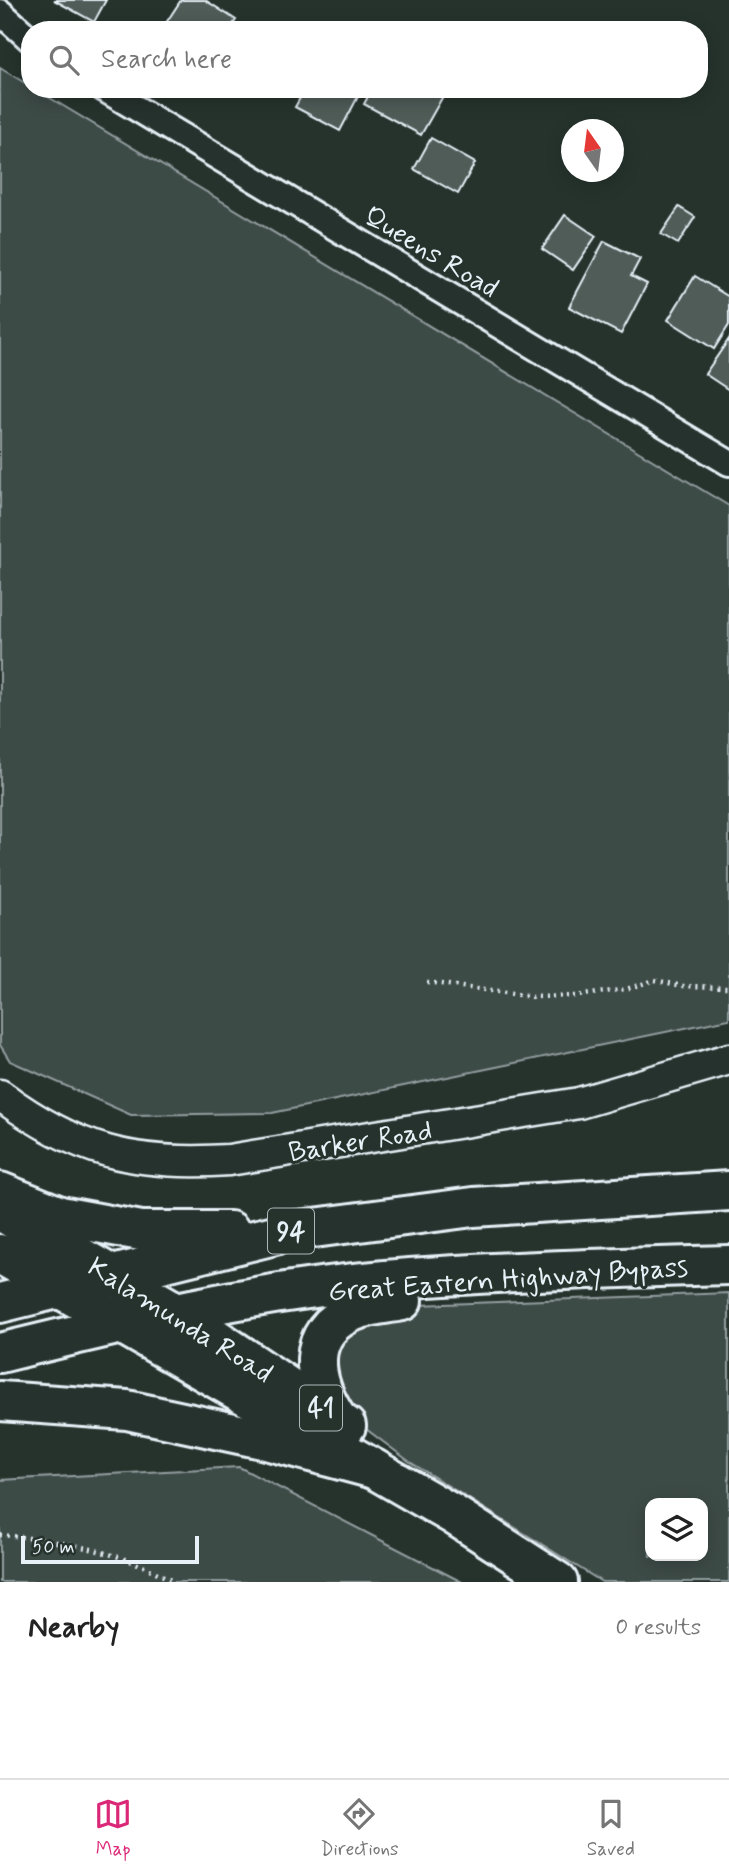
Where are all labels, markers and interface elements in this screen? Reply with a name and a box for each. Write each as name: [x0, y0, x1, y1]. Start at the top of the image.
search box: [21, 21, 708, 98]
icon: search: [45, 41, 83, 79]
text: Search here: [101, 43, 232, 77]
north arrow: [561, 119, 624, 182]
street label: Queens Road: [356, 198, 505, 308]
street label: Barker Road: [286, 1113, 435, 1172]
road number: 94: [268, 1208, 314, 1254]
street label: Kalamunda Road: [80, 1249, 279, 1393]
street label: Great Eastern Highway Bypass: [327, 1249, 689, 1312]
road number: 41: [300, 1386, 342, 1430]
map controls: [645, 1498, 708, 1561]
button: layers: [645, 1498, 708, 1561]
scale bar: [21, 1533, 200, 1565]
text: 50 m: [32, 1535, 75, 1560]
text: Nearby: [28, 1608, 119, 1647]
text: 0 results: [615, 1613, 701, 1643]
tab: Map: [94, 1795, 132, 1862]
tab: Directions: [320, 1795, 399, 1862]
tab: Saved: [587, 1795, 635, 1862]

